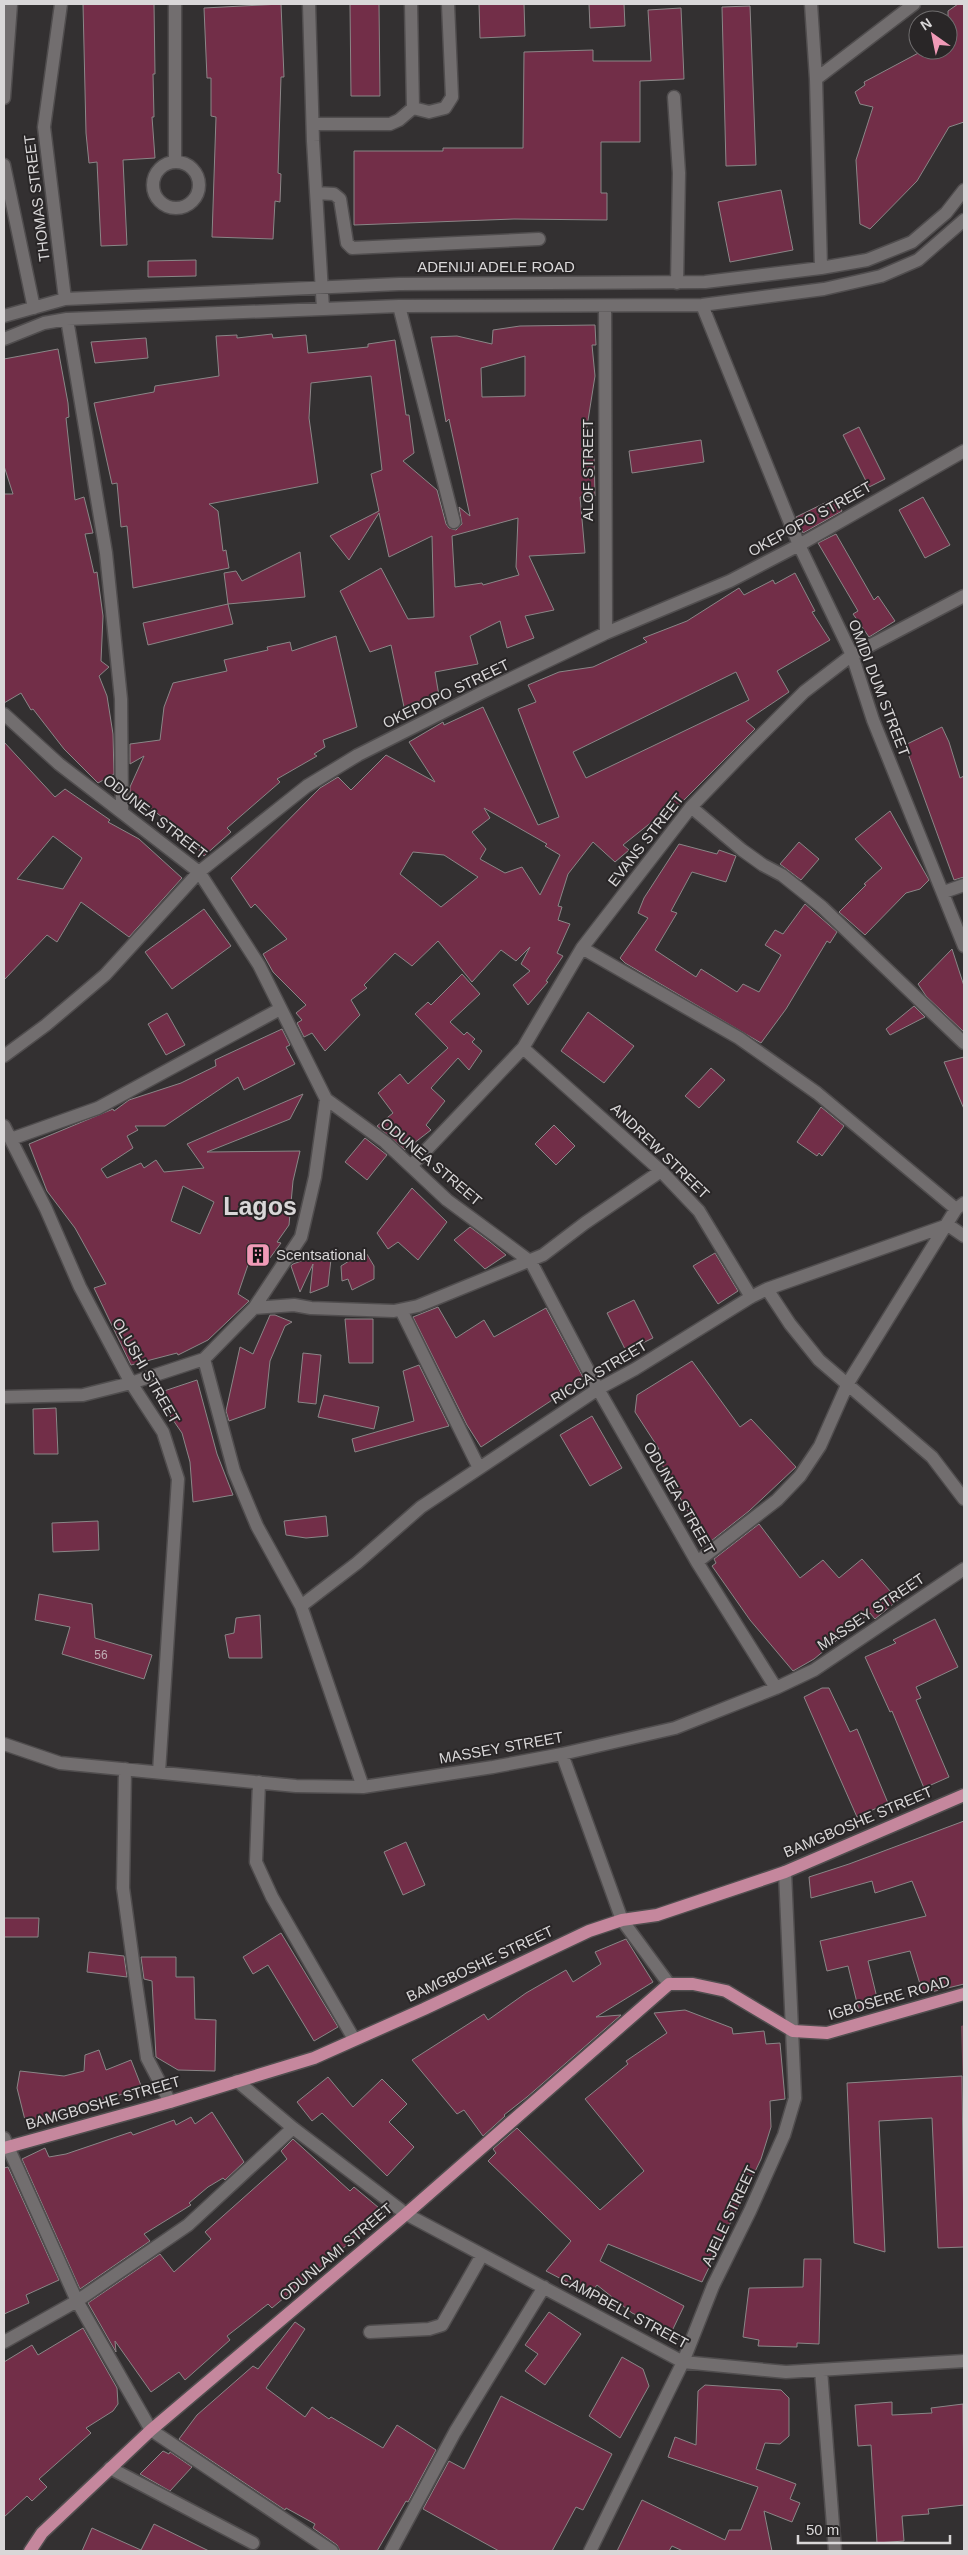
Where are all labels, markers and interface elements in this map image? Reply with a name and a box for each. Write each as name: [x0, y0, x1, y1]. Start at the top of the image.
north arrow: [908, 10, 958, 60]
text: N: [917, 15, 935, 34]
street label: THOMAS STREET: [20, 134, 53, 262]
street label: ADENIJI ADELE ROAD: [417, 258, 575, 275]
street label: ALOF STREET: [579, 419, 596, 521]
street label: OKEPOPO STREET: [745, 478, 874, 560]
street label: OMIDI DUM STREET: [846, 617, 913, 759]
street label: OKEPOPO STREET: [380, 656, 512, 732]
street label: ODUNEA STREET: [100, 771, 210, 862]
street label: EVANS STREET: [604, 790, 687, 889]
street label: ANDREW STREET: [608, 1099, 713, 1202]
street label: ODUNEA STREET: [377, 1114, 485, 1209]
district label: Lagos: [223, 1192, 297, 1220]
building icon: Scentsational: [245, 1242, 271, 1268]
place label: Scentsational: [276, 1246, 366, 1263]
street label: OLUSHI STREET: [109, 1315, 184, 1427]
street label: RICCA STREET: [548, 1336, 650, 1407]
street label: ODUNEA STREET: [640, 1439, 718, 1557]
street label: MASSEY STREET: [814, 1569, 928, 1654]
house number: 56: [94, 1648, 108, 1662]
street label: MASSEY STREET: [438, 1728, 564, 1767]
street label: BAMGBOSHE STREET: [781, 1782, 935, 1861]
street label: BAMGBOSHE STREET: [404, 1922, 556, 2005]
street label: IGBOSERE ROAD: [826, 1972, 952, 2023]
street label: BAMGBOSHE STREET: [24, 2072, 182, 2133]
street label: AJELE STREET: [698, 2163, 759, 2269]
street label: ODUNLAMI STREET: [276, 2199, 396, 2304]
street label: CAMPBELL STREET: [557, 2270, 691, 2352]
scale bar: [798, 2512, 950, 2544]
text: 50 m: [806, 2521, 839, 2538]

